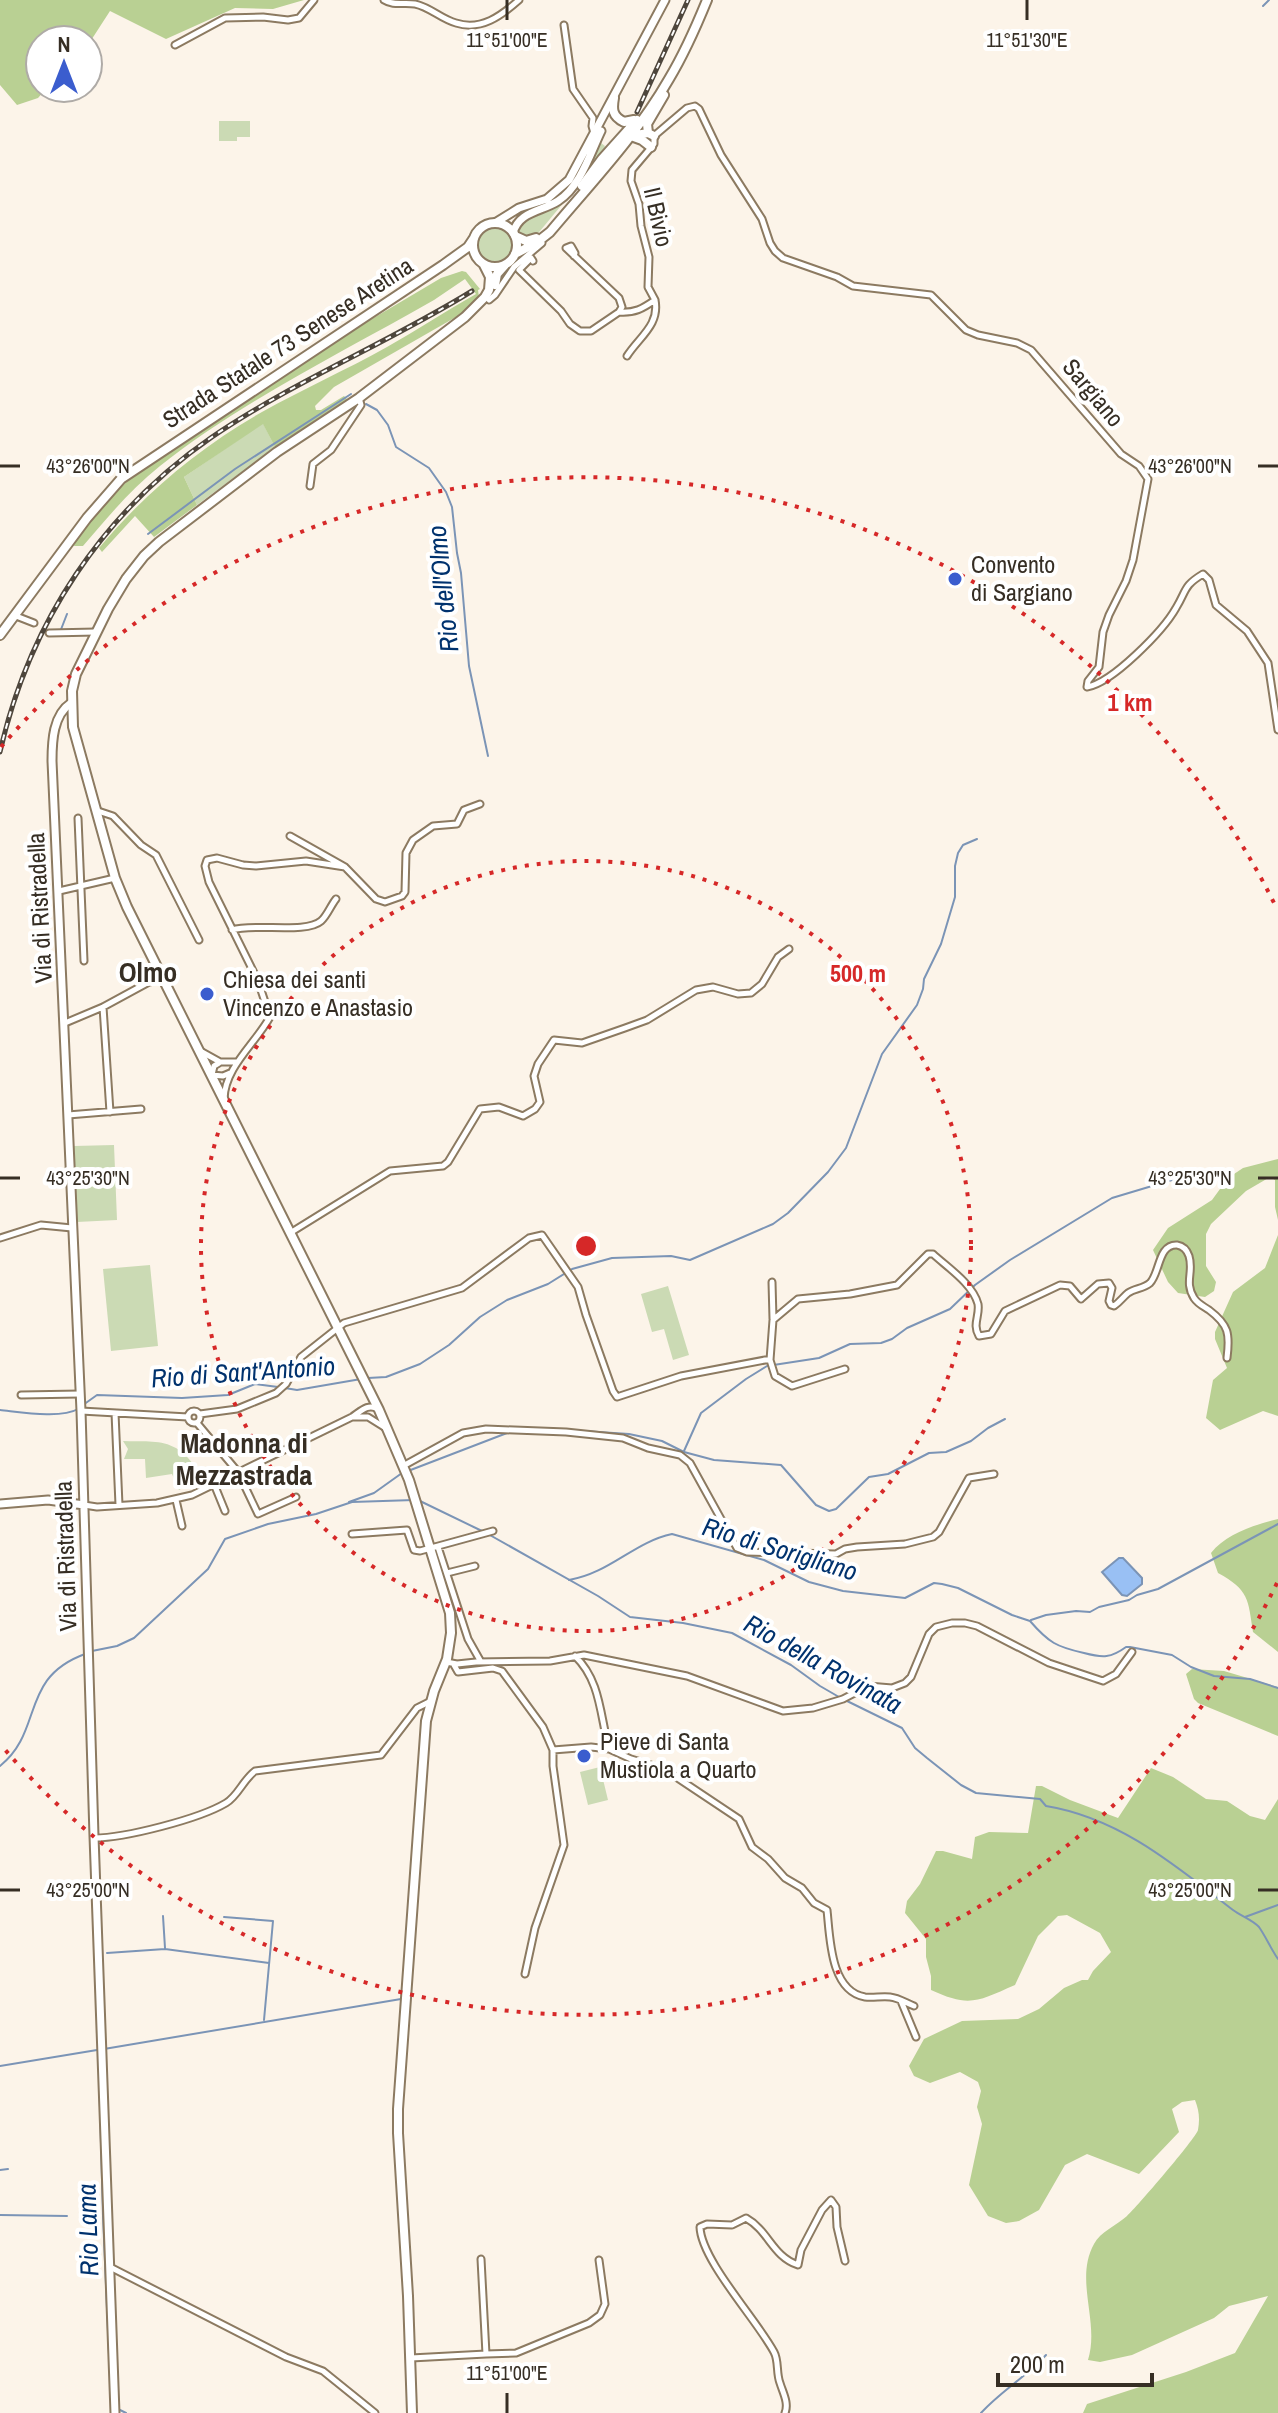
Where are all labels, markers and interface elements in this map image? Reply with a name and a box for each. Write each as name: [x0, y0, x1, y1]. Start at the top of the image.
north arrow: [24, 24, 104, 104]
text: 11°51'00"E: [466, 26, 548, 53]
text: 11°51'30"E: [986, 26, 1068, 53]
text: N: [57, 29, 71, 59]
street label: Il Bivio: [637, 184, 681, 250]
street label: Strada Statale 73 Senese Aretina: [156, 249, 419, 435]
street label: Sargiano: [1056, 351, 1132, 433]
text: 43°26'00"N: [46, 452, 130, 479]
text: 43°26'00"N: [1148, 452, 1232, 479]
water label: Rio dell'Olmo: [418, 524, 467, 654]
place label: Convento di Sargiano: [971, 548, 1073, 608]
marker: Convento di Sargiano: [946, 570, 964, 588]
text: 1 km: [1108, 686, 1152, 718]
street label: Via di Ristradella: [19, 832, 59, 984]
district label: Olmo: [119, 953, 177, 991]
text: 500 m: [830, 957, 886, 989]
place label: Chiesa dei santi Vincenzo e Anastasio: [223, 963, 413, 1023]
marker: Chiesa dei santi Vincenzo e Anastasio: [198, 985, 216, 1003]
text: 43°25'30"N: [46, 1164, 130, 1191]
text: 43°25'30"N: [1148, 1164, 1232, 1191]
centre of rings: [572, 1232, 600, 1260]
water label: Rio di Sant'Antonio: [150, 1348, 336, 1395]
district label: Madonna di Mezzastrada: [176, 1424, 312, 1494]
street label: Via di Ristradella: [46, 1480, 84, 1632]
water label: Rio di Sorigliano: [699, 1508, 862, 1589]
water label: Rio della Rovinata: [738, 1606, 909, 1721]
place label: Pieve di Santa Mustiola a Quarto: [600, 1725, 756, 1785]
marker: Pieve di Santa Mustiola a Quarto: [575, 1747, 593, 1765]
text: 43°25'00"N: [46, 1876, 130, 1903]
text: 43°25'00"N: [1148, 1876, 1232, 1903]
water label: Rio Lama: [68, 2183, 107, 2277]
scale bar: [998, 2337, 1152, 2387]
text: 200 m: [1010, 2348, 1065, 2380]
text: 11°51'00"E: [466, 2359, 548, 2386]

